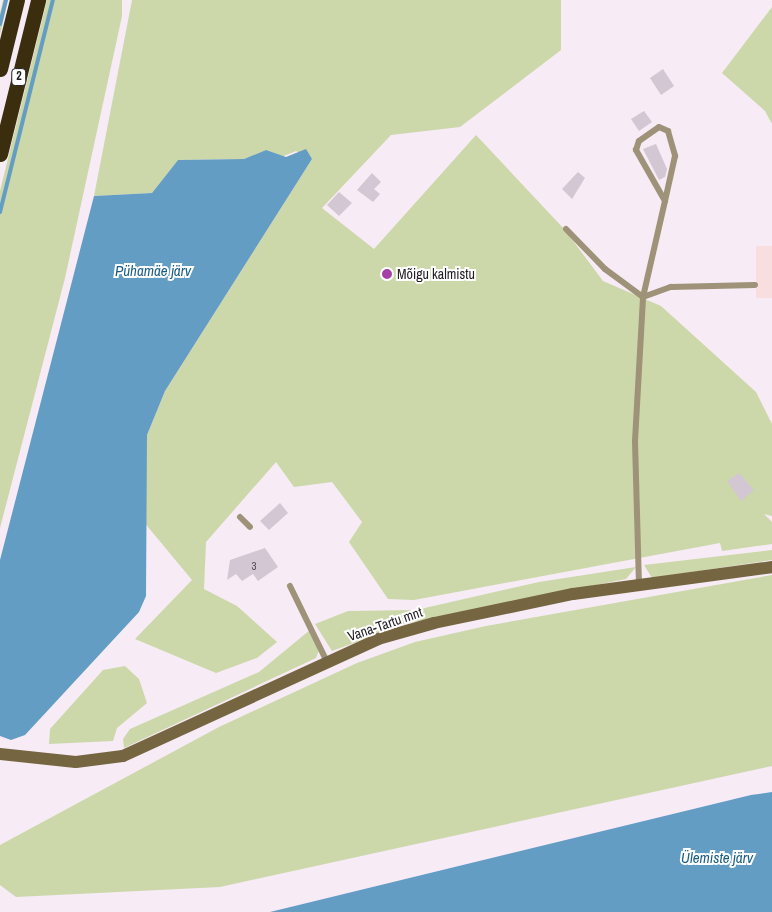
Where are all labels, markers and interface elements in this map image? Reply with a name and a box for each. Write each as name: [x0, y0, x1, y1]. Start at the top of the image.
road number: 2: [10, 68, 28, 86]
water label: Pühamäe järv: [115, 262, 191, 280]
place label: Mõigu kalmistu: [397, 266, 475, 282]
marker: Mõigu kalmistu: [381, 268, 393, 280]
house number: 3: [251, 559, 257, 573]
street label: Vana-Tartu mnt: [345, 603, 425, 645]
water label: Ülemiste järv: [681, 849, 753, 867]

